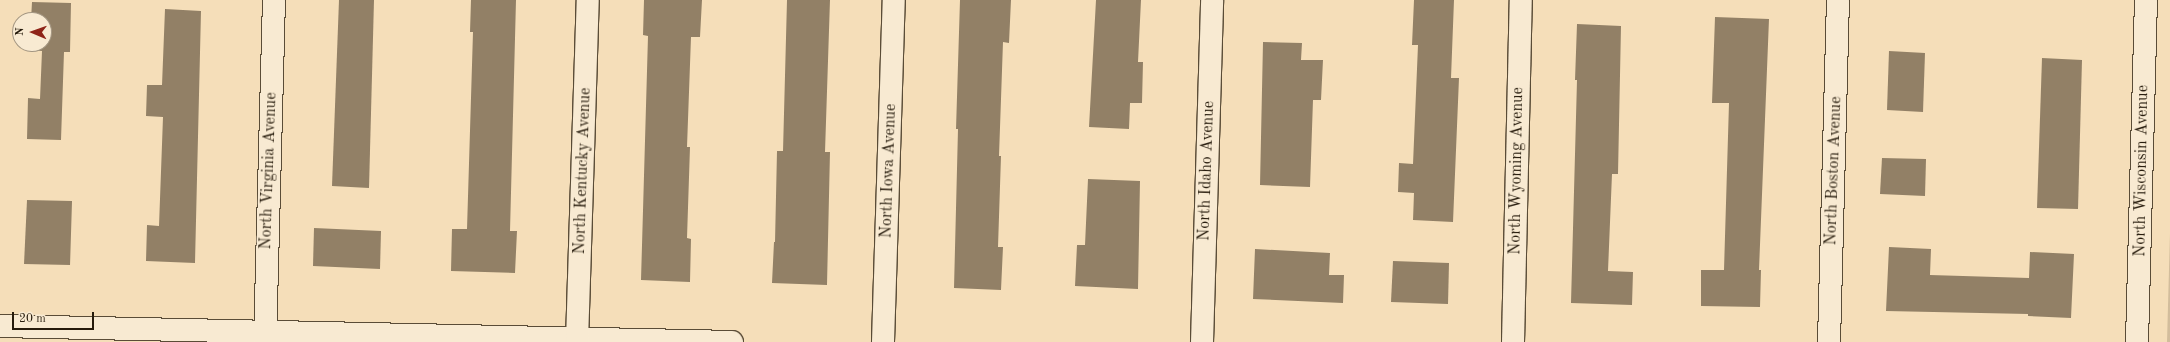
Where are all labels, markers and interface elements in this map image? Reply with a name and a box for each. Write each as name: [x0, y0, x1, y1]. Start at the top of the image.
north arrow: [12, 12, 52, 52]
text: N: [15, 27, 26, 36]
street label: North Wisconsin Avenue: [2131, 85, 2153, 257]
street label: North Kentucky Avenue: [570, 87, 596, 255]
street label: North Wyoming Avenue: [1506, 87, 1528, 255]
street label: North Virginia Avenue: [257, 92, 281, 250]
street label: North Boston Avenue: [1822, 96, 1846, 246]
street label: North Idaho Avenue: [1195, 101, 1219, 241]
street label: North Iowa Avenue: [877, 103, 901, 239]
scale bar: [14, 304, 96, 330]
text: 20 m: [19, 313, 46, 325]

